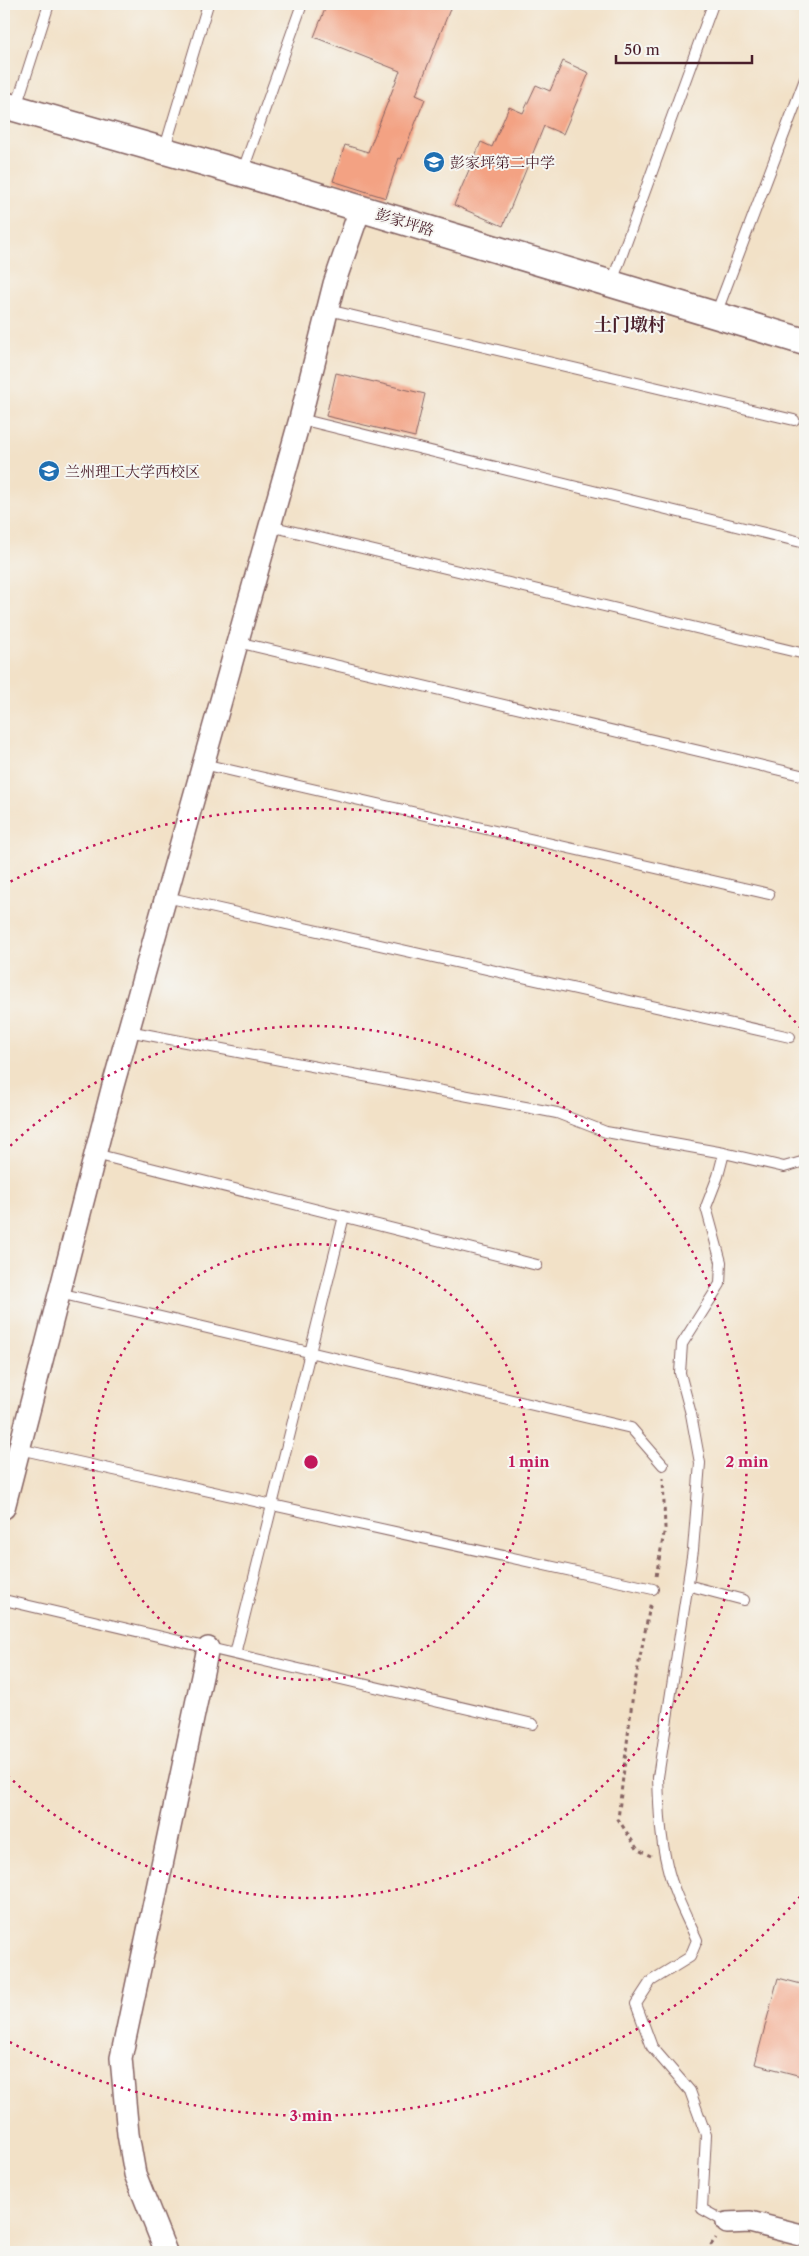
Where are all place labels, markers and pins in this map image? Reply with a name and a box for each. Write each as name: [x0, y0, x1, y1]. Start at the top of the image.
school or university icon: 彭家坪第二中学: [422, 150, 446, 174]
place label: 彭家坪第二中学: [450, 153, 555, 172]
school or university icon: 兰州理工大学西校区: [37, 459, 61, 483]
place label: 兰州理工大学西校区: [65, 462, 200, 481]
centre of rings: [302, 1453, 320, 1471]

